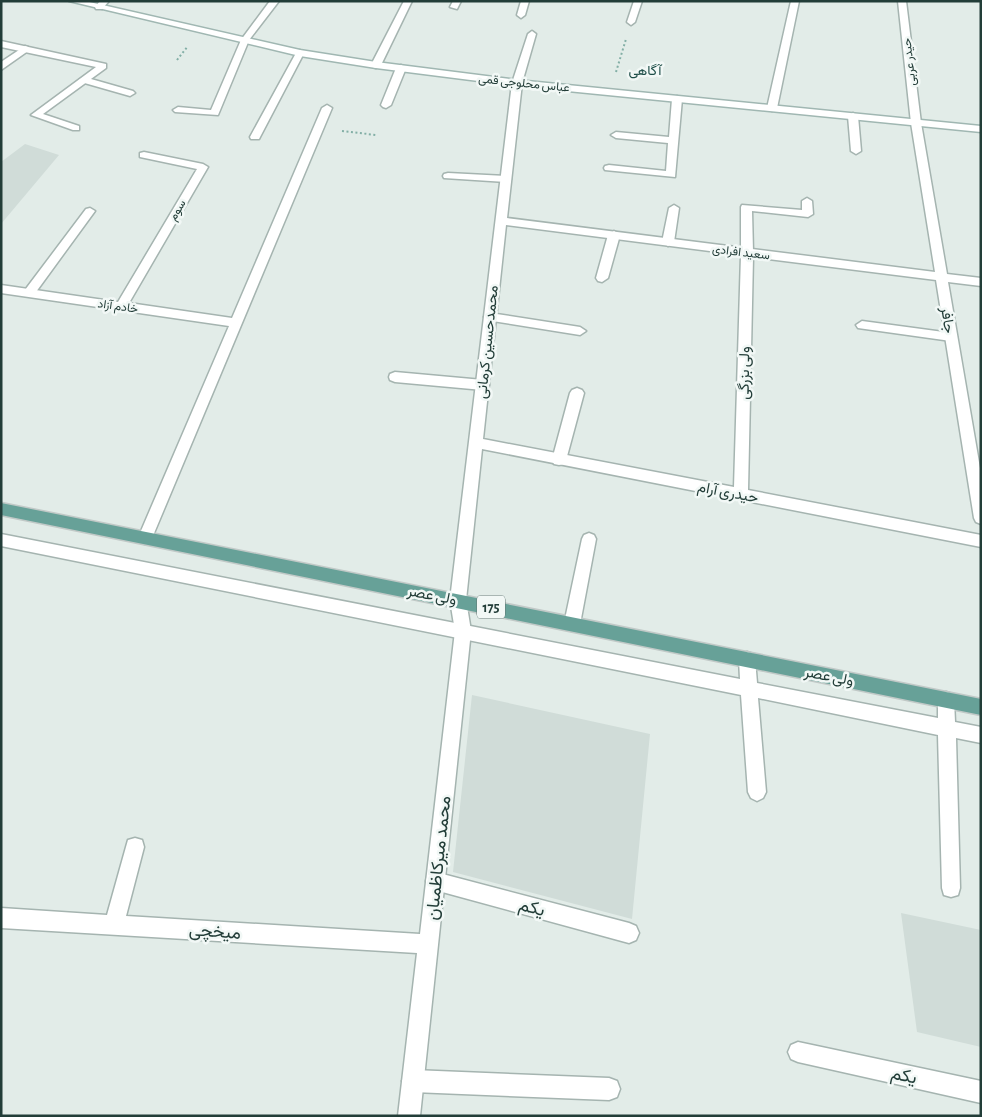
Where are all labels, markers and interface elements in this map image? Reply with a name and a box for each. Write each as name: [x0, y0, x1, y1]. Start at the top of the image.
street label: حیدر عربی: [901, 37, 919, 86]
district label: آگاهی: [628, 63, 663, 79]
street label: عباس محلوجی قمی: [478, 72, 570, 96]
street label: سوم: [166, 198, 189, 223]
street label: سعید افرادی: [711, 243, 771, 263]
street label: محمدحسین کرمانی: [474, 285, 503, 400]
street label: خادم آزاد: [97, 297, 139, 317]
street label: جافر: [937, 305, 957, 335]
street label: ولی بزرگی: [737, 346, 754, 400]
street label: حیدری آرام: [696, 478, 760, 508]
street label: ولی عصر: [405, 583, 458, 610]
road number: 175: [477, 596, 505, 618]
street label: ولی عصر: [802, 664, 855, 691]
street label: محمد میرکاظمیان: [424, 795, 455, 921]
street label: یکم: [516, 896, 547, 922]
street label: میخچی: [188, 921, 242, 945]
street label: یکم: [889, 1064, 918, 1089]

